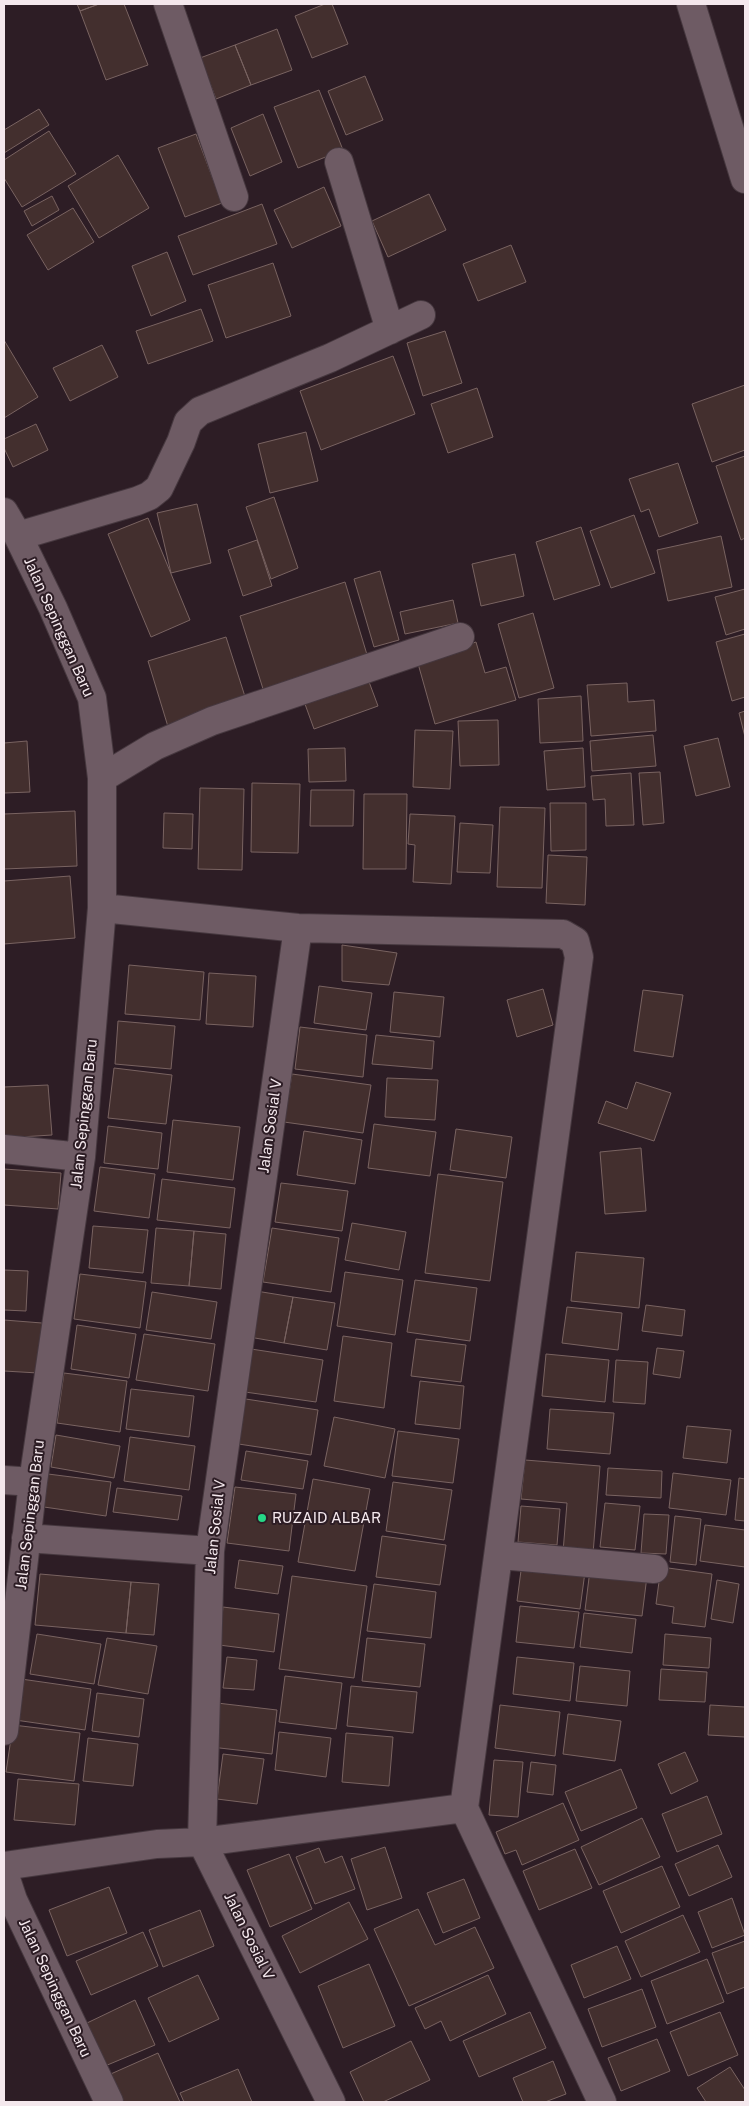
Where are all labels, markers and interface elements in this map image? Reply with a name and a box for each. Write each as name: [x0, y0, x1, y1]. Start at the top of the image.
street label: Jalan Sepinggan Baru: [21, 554, 98, 699]
street label: Jalan Sepinggan Baru: [67, 1038, 100, 1190]
street label: Jalan Sosial V: [254, 1078, 285, 1174]
street label: Jalan Sepinggan Baru: [12, 1439, 47, 1591]
street label: Jalan Sosial V: [201, 1479, 228, 1575]
place label: RUZAID ALBAR: [272, 1509, 381, 1526]
marker: RUZAID ALBAR: [256, 1512, 268, 1524]
street label: Jalan Sosial V: [221, 1889, 278, 1982]
street label: Jalan Sepinggan Baru: [16, 1916, 95, 2060]

